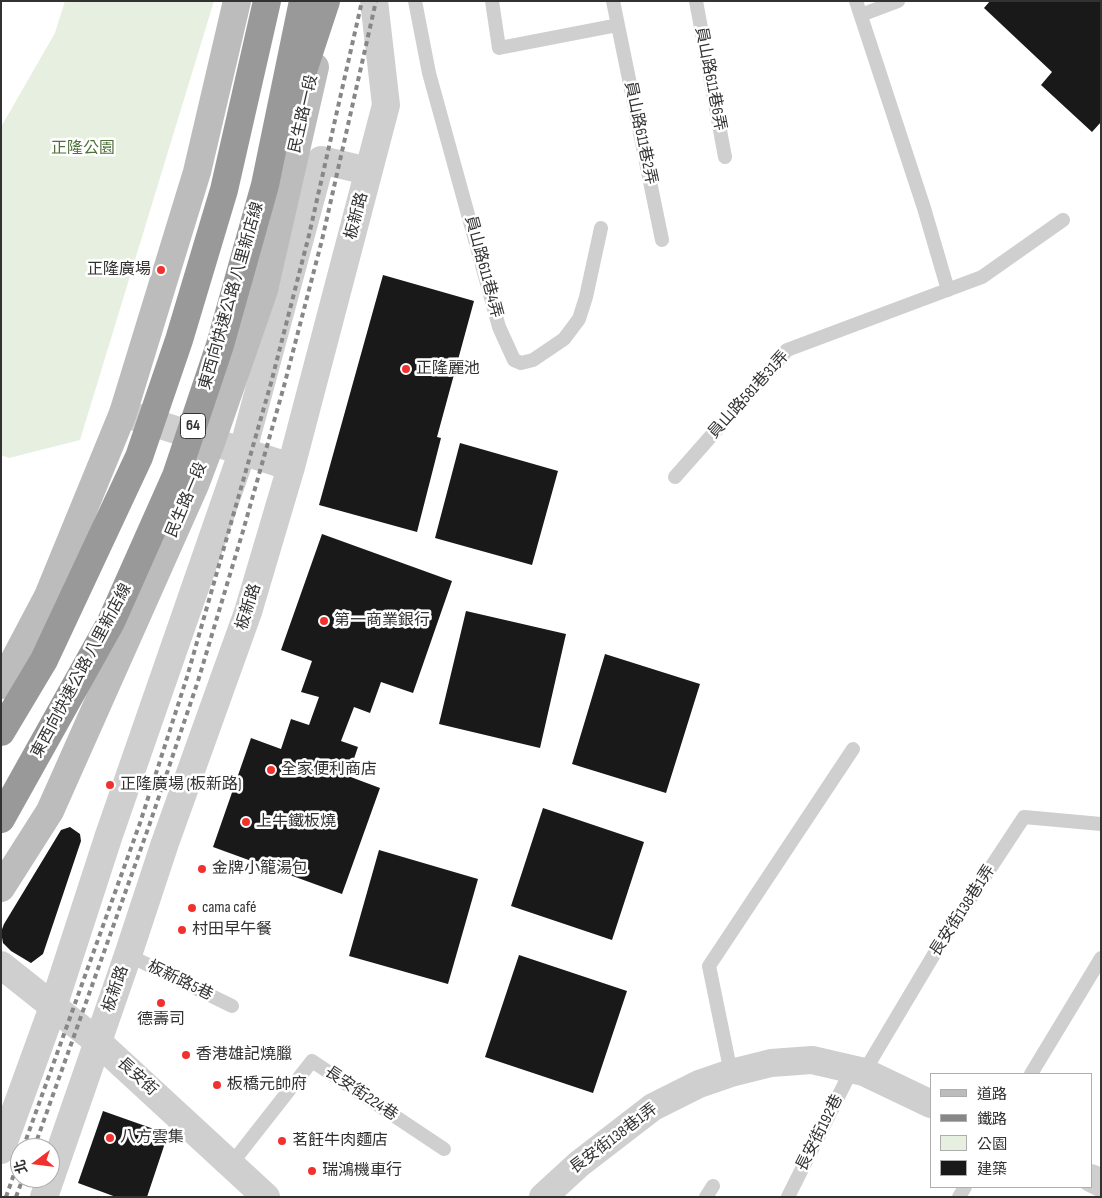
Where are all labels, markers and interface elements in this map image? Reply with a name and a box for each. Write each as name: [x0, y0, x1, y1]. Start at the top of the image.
street label: 員山路611巷6弄: [691, 26, 729, 132]
street label: 民生路一段: [286, 73, 322, 155]
street label: 員山路611巷2弄: [620, 80, 660, 186]
park label: 正隆公園: [51, 139, 115, 159]
street label: 板新路: [342, 190, 372, 242]
street label: 東西向快速公路 八里新店線: [196, 200, 268, 392]
street label: 員山路611巷4弄: [460, 214, 506, 320]
place label: 正隆廣場: [87, 260, 151, 280]
marker: 正隆廣場: [155, 264, 167, 276]
street label: 員山路581巷31弄: [705, 347, 793, 443]
place label: 正隆麗池: [416, 359, 480, 379]
marker: 正隆麗池: [400, 363, 412, 375]
road number: 64: [180, 414, 206, 438]
street label: 民生路一段: [163, 459, 211, 541]
street label: 東西向快速公路 八里新店線: [28, 581, 136, 761]
street label: 板新路: [232, 581, 266, 633]
place label: 第一商業銀行: [334, 611, 430, 631]
marker: 第一商業銀行: [318, 615, 330, 627]
place label: 全家便利商店: [281, 760, 377, 780]
marker: 全家便利商店: [265, 764, 277, 776]
place label: 正隆廣場 (板新路): [120, 775, 241, 795]
marker: 正隆廣場 (板新路): [104, 779, 116, 791]
place label: 上牛鐵板燒: [256, 812, 336, 832]
marker: 上牛鐵板燒: [240, 816, 252, 828]
place label: 金牌小籠湯包: [212, 859, 308, 879]
street label: 長安街138巷1弄: [926, 862, 1000, 960]
marker: 金牌小籠湯包: [196, 863, 208, 875]
place label: cama café: [202, 898, 256, 918]
marker: cama café: [186, 902, 198, 914]
place label: 村田早午餐: [192, 920, 272, 940]
marker: 村田早午餐: [176, 924, 188, 936]
street label: 板新路5巷: [144, 957, 216, 1005]
street label: 板新路: [99, 963, 133, 1015]
marker: 德壽司: [155, 997, 167, 1009]
place label: 德壽司: [137, 1010, 185, 1030]
place label: 香港雄記燒臘: [196, 1045, 292, 1065]
marker: 香港雄記燒臘: [180, 1049, 192, 1061]
street label: 長安街: [113, 1054, 161, 1100]
street label: 長安街224巷: [321, 1063, 401, 1125]
legend: [930, 1073, 1092, 1188]
place label: 板橋元帥府: [227, 1075, 307, 1095]
marker: 板橋元帥府: [211, 1079, 223, 1091]
text: 道路: [977, 1085, 1007, 1104]
street label: 長安街192巷: [793, 1092, 847, 1174]
street label: 長安街138巷1弄: [566, 1100, 662, 1178]
text: 鐵路: [977, 1110, 1007, 1129]
place label: 八方雲集: [120, 1128, 184, 1148]
place label: 茗飪牛肉麵店: [292, 1131, 388, 1151]
marker: 八方雲集: [104, 1132, 116, 1144]
marker: 茗飪牛肉麵店: [276, 1135, 288, 1147]
text: 公園: [977, 1135, 1007, 1154]
north arrow: [10, 1138, 60, 1188]
text: 北: [11, 1158, 31, 1176]
text: 建築: [977, 1160, 1007, 1179]
place label: 瑞鴻機車行: [322, 1161, 402, 1181]
marker: 瑞鴻機車行: [306, 1165, 318, 1177]

